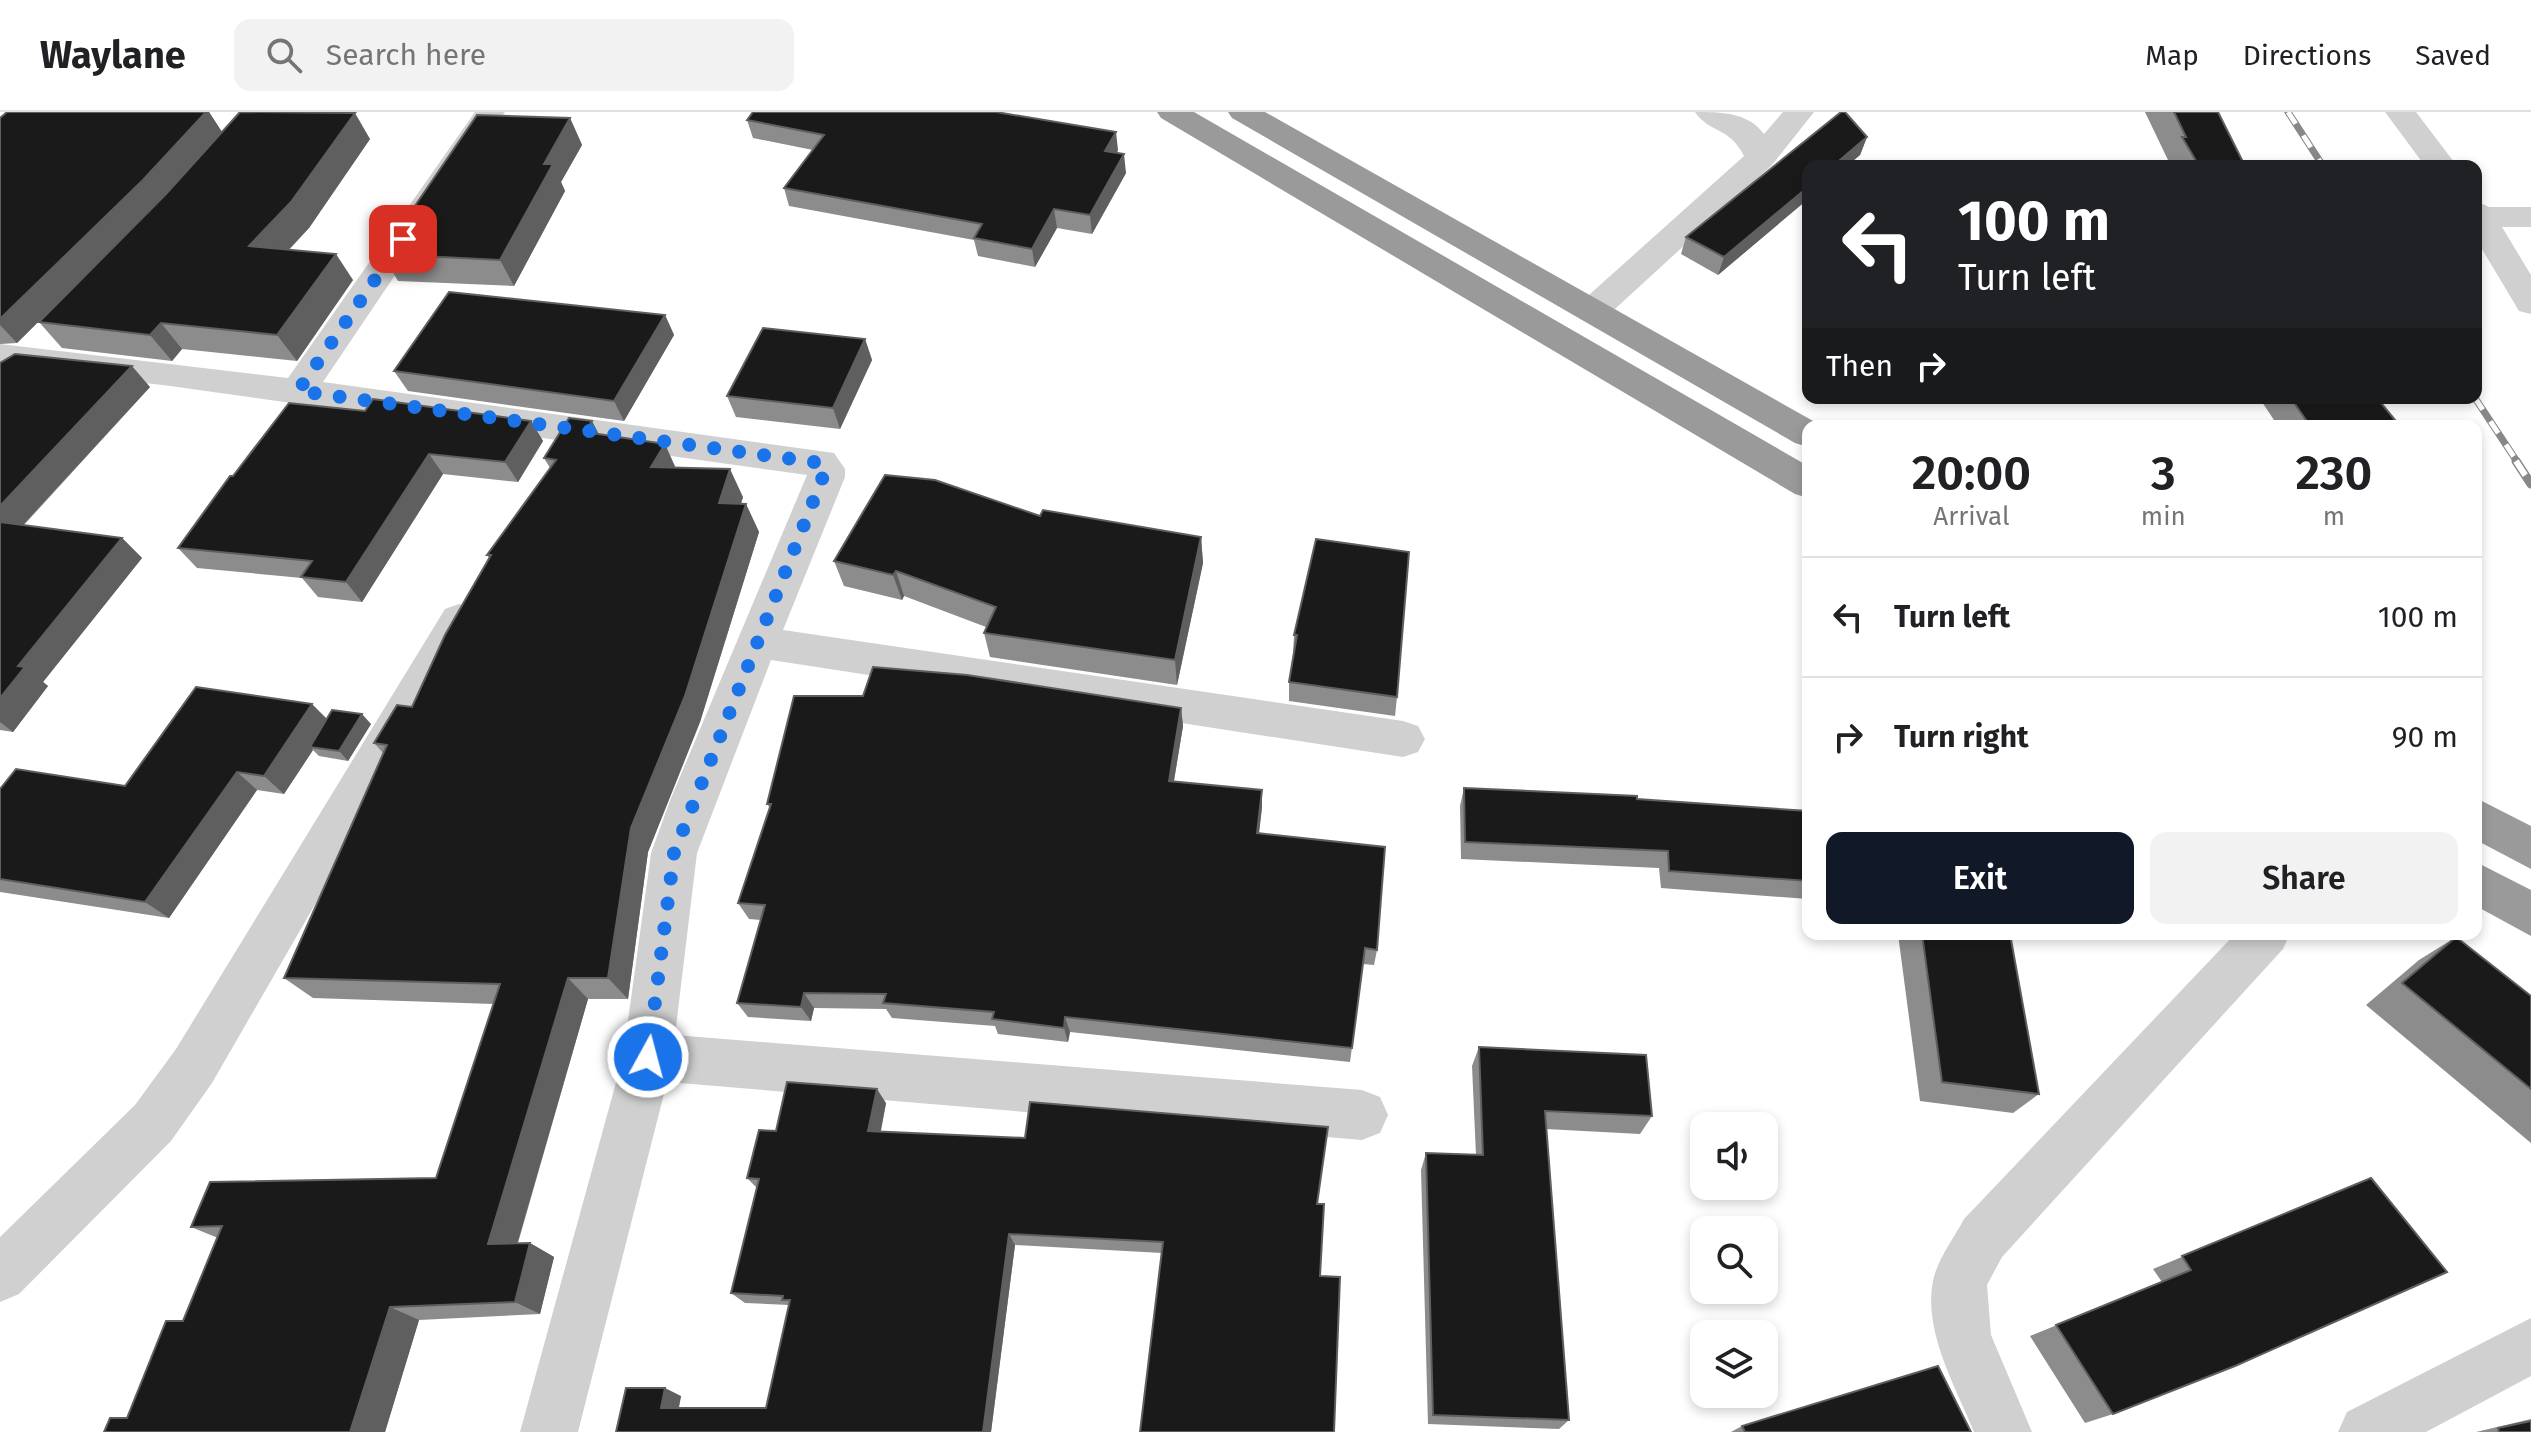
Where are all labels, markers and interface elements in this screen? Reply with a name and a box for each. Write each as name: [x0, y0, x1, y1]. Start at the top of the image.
search box: [234, 19, 794, 91]
text: Waylane: [40, 32, 186, 78]
icon: search: [262, 33, 306, 77]
text: Search here: [326, 37, 486, 73]
text: Map: [2145, 39, 2199, 72]
text: Directions: [2243, 39, 2371, 72]
text: Saved: [2415, 39, 2491, 72]
text: 100 m: [1958, 188, 2110, 255]
icon: left: [1826, 192, 1930, 296]
pin: [369, 205, 437, 273]
icon: arrive: [381, 217, 425, 261]
text: Turn left: [1958, 256, 2096, 300]
icon: right: [1909, 344, 1953, 388]
text: Then: [1826, 348, 1893, 384]
text: 20:00: [1912, 444, 2031, 502]
text: 3: [2151, 444, 2176, 502]
text: 230: [2295, 444, 2372, 502]
text: Arrival: [1933, 501, 2010, 532]
text: min: [2141, 501, 2186, 532]
text: m: [2323, 501, 2345, 532]
icon: left: [1826, 595, 1870, 639]
text: Turn left: [1894, 599, 2010, 635]
text: 100 m: [2378, 599, 2458, 635]
icon: right: [1826, 715, 1870, 759]
text: Turn right: [1894, 719, 2029, 755]
text: 90 m: [2392, 719, 2458, 755]
button: Exit: [1826, 832, 2134, 924]
button: Share: [2150, 832, 2458, 924]
position arrow: [606, 1015, 690, 1099]
map controls: [1690, 1112, 1778, 1408]
button: sound: [1690, 1112, 1778, 1200]
button: search: [1690, 1216, 1778, 1304]
button: layers: [1690, 1320, 1778, 1408]

